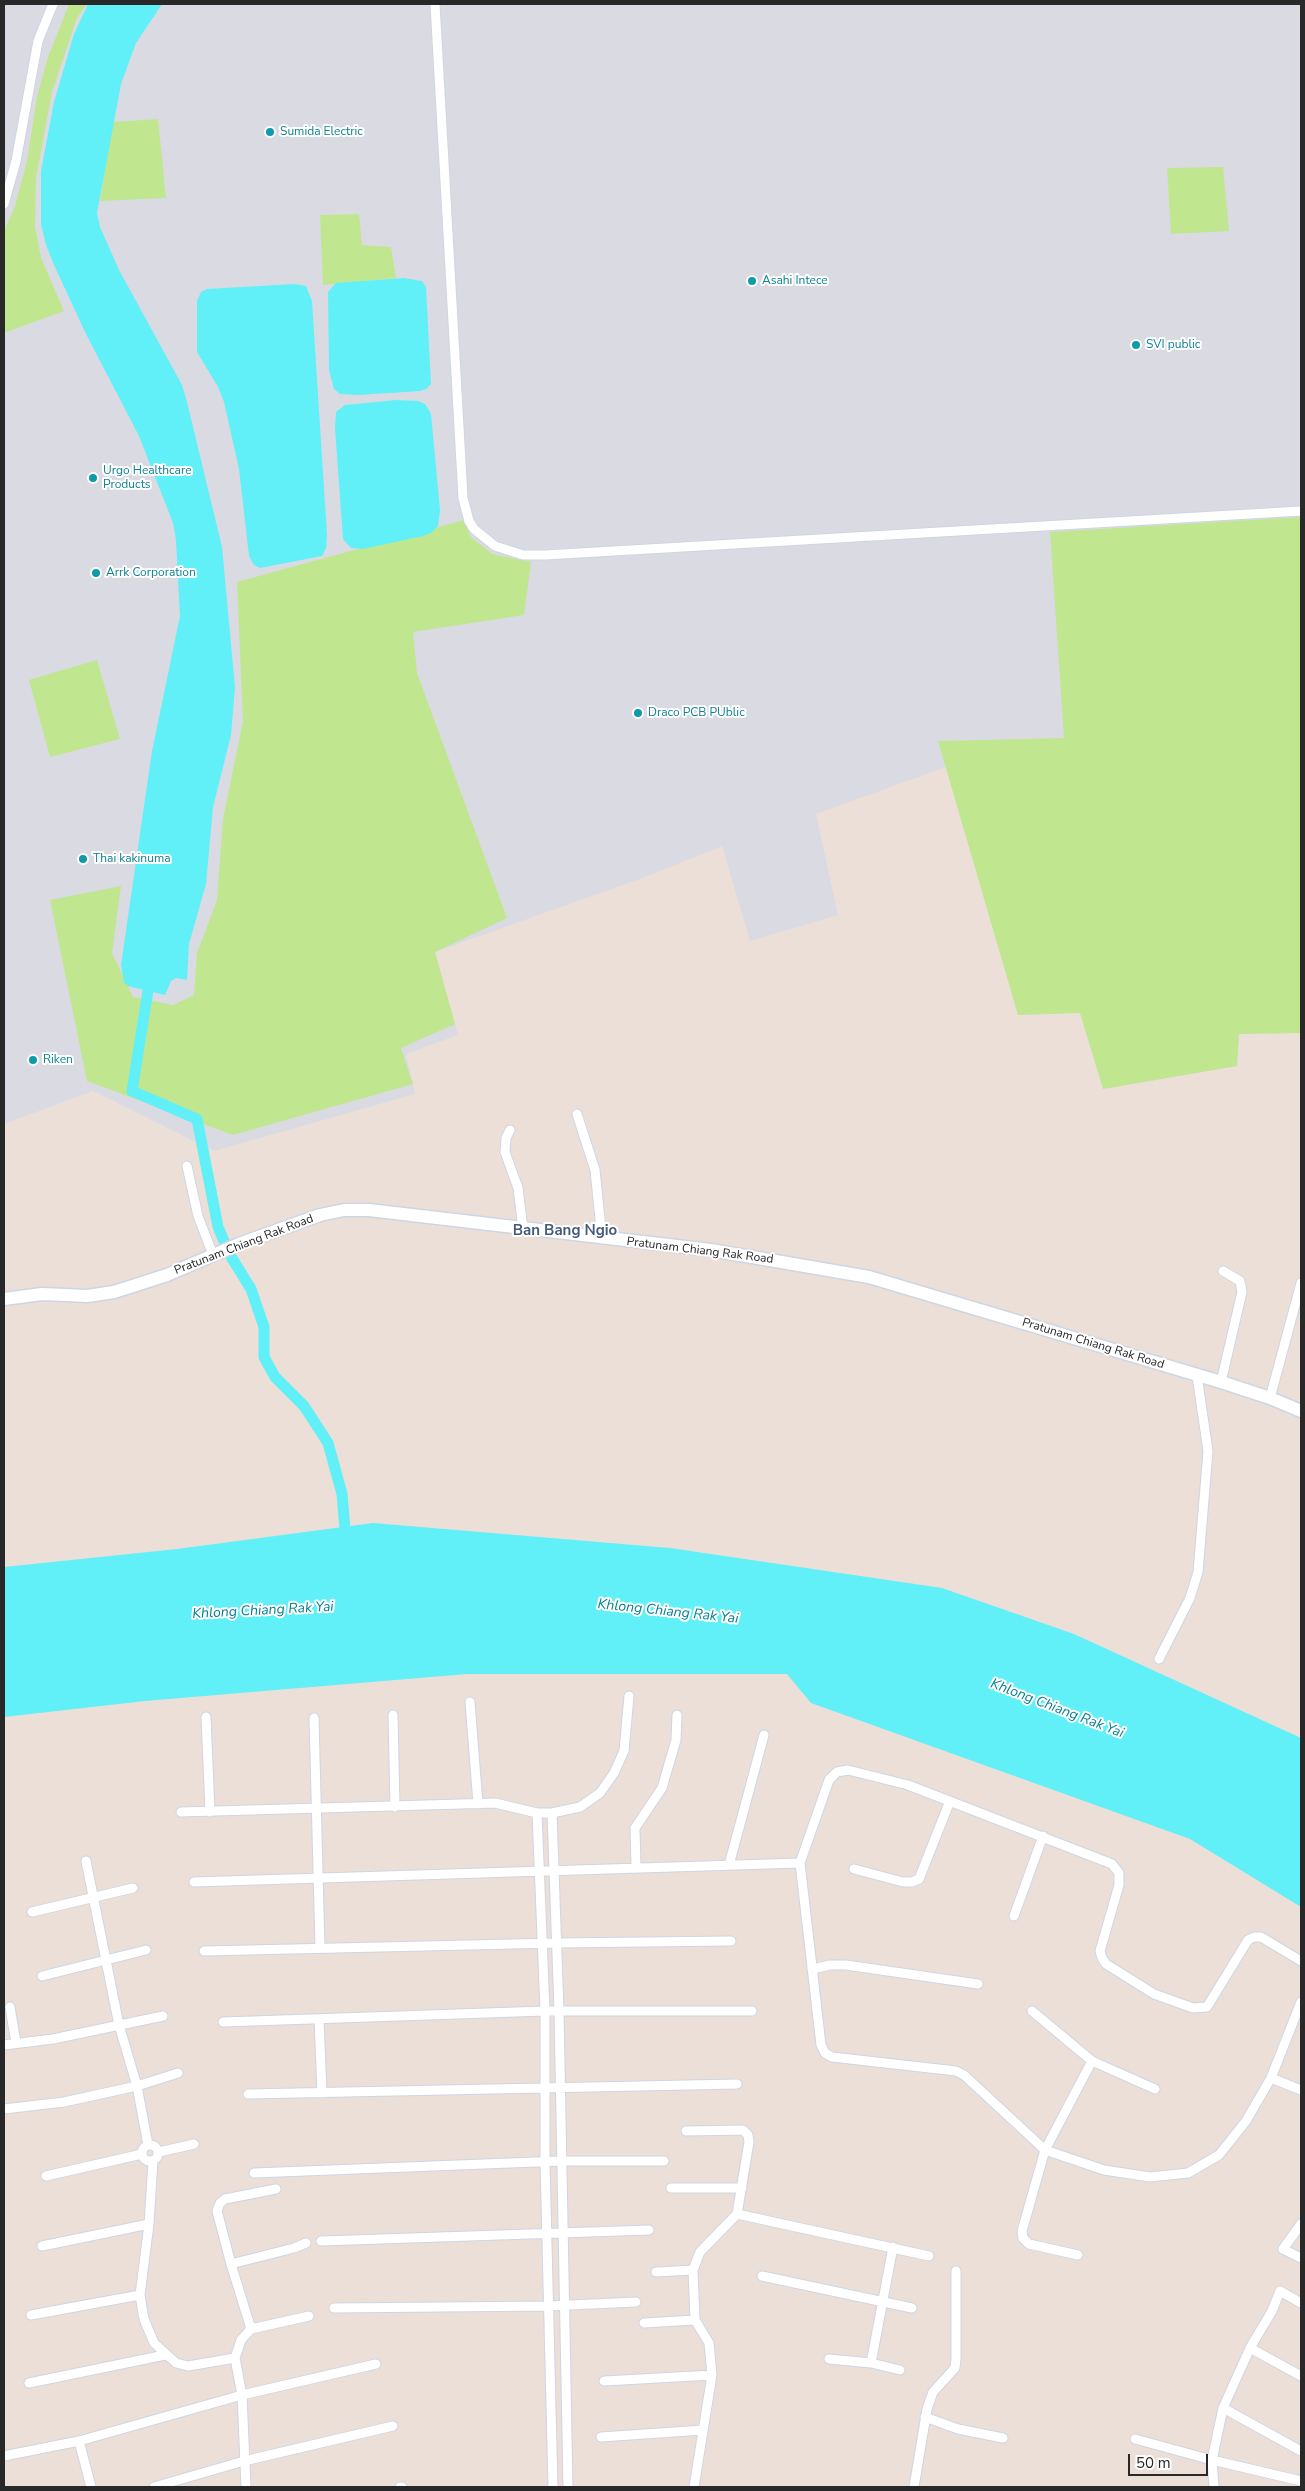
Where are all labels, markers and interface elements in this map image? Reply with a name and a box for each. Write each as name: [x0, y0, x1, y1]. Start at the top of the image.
place label: Sumida Electric: [280, 125, 363, 139]
marker: Sumida Electric: [264, 126, 276, 138]
place label: Asahi Intece: [762, 274, 828, 288]
marker: Asahi Intece: [746, 275, 758, 287]
place label: SVI public: [1146, 338, 1200, 352]
marker: SVI public: [1130, 339, 1142, 351]
place label: Urgo Healthcare Products: [103, 464, 192, 492]
marker: Urgo Healthcare Products: [87, 472, 99, 484]
place label: Arrk Corporation: [106, 566, 196, 580]
marker: Arrk Corporation: [90, 567, 102, 579]
place label: Draco PCB PUblic: [648, 706, 745, 720]
marker: Draco PCB PUblic: [632, 707, 644, 719]
place label: Thai kakinuma: [93, 852, 171, 866]
marker: Thai kakinuma: [77, 853, 89, 865]
place label: Riken: [43, 1053, 73, 1067]
marker: Riken: [27, 1054, 39, 1066]
street label: Pratunam Chiang Rak Road: [172, 1212, 316, 1278]
district label: Ban Bang Ngio: [513, 1222, 617, 1240]
street label: Pratunam Chiang Rak Road: [626, 1235, 774, 1267]
street label: Pratunam Chiang Rak Road: [1020, 1315, 1166, 1373]
water label: Khlong Chiang Rak Yai: [597, 1596, 739, 1628]
water label: Khlong Chiang Rak Yai: [192, 1599, 334, 1623]
water label: Khlong Chiang Rak Yai: [988, 1676, 1126, 1742]
scale bar: [1130, 2444, 1210, 2476]
text: 50 m: [1136, 2453, 1171, 2473]

